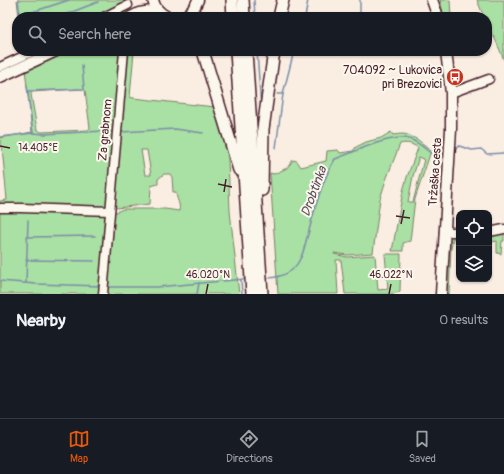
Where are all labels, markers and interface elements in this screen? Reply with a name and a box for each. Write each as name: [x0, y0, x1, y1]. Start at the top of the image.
search box: [12, 12, 492, 56]
icon: search: [26, 23, 48, 45]
text: Search here: [58, 25, 131, 44]
place label: 704092 ~ Lukovica pri Brezovici: [343, 63, 442, 92]
bus stop icon: 704092 ~ Lukovica pri Brezovici: [445, 67, 465, 87]
street label: Za grabnom: [95, 98, 116, 162]
street label: Tržaška cesta: [426, 137, 445, 207]
text: 14.405°E: [18, 142, 58, 154]
water label: Drobtinka: [298, 163, 331, 219]
map controls: [456, 210, 492, 282]
button: locate: [456, 210, 492, 246]
button: layers: [456, 246, 492, 282]
text: 46.020°N: [186, 269, 230, 281]
text: 46.022°N: [370, 269, 413, 281]
text: Nearby: [16, 310, 65, 331]
text: 0 results: [439, 312, 488, 328]
tab: Map: [68, 428, 90, 465]
tab: Directions: [226, 428, 273, 465]
tab: Saved: [409, 428, 436, 465]

